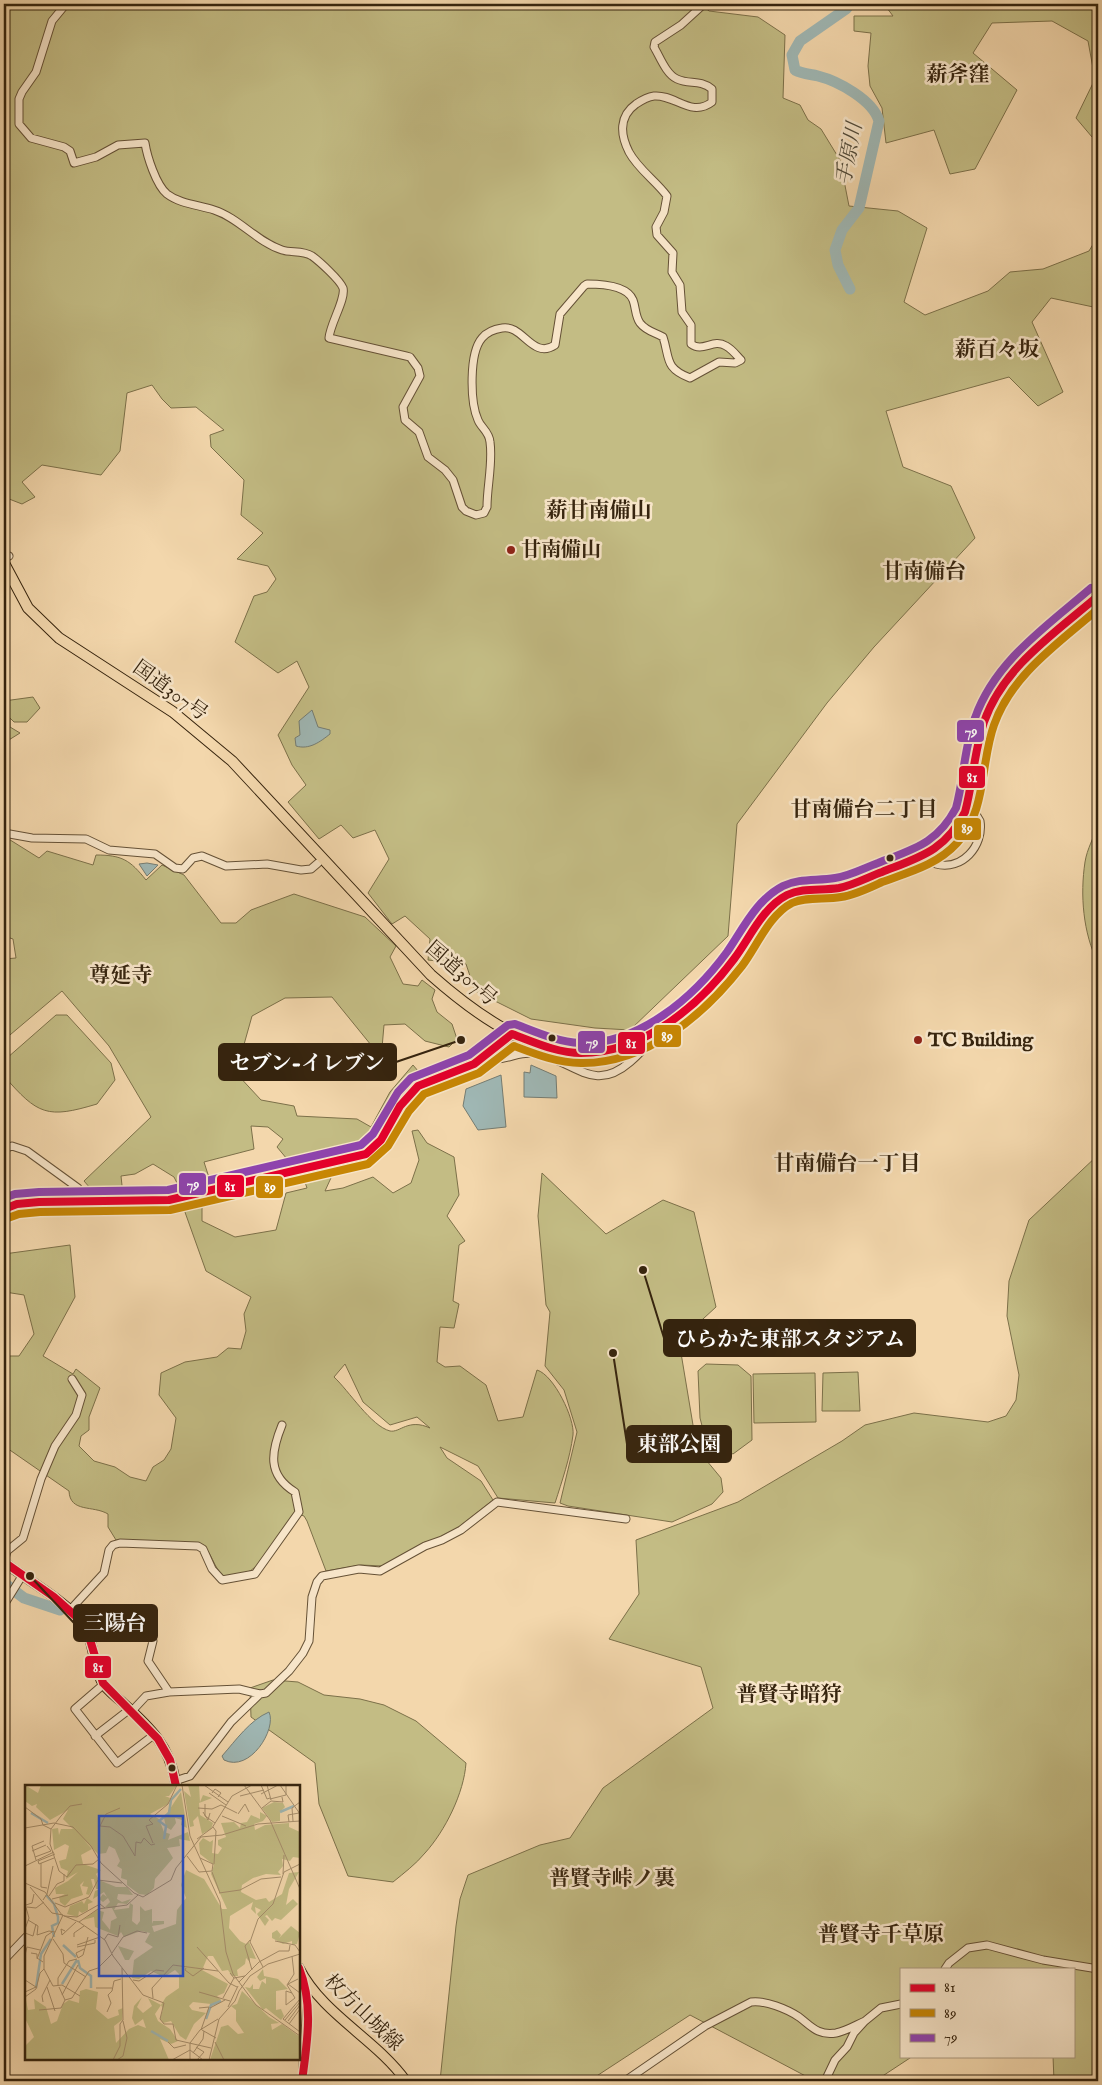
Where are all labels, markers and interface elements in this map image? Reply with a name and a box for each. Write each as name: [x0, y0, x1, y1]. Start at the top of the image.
district label: 薪斧窪: [927, 62, 990, 89]
water label: 手原川: [831, 119, 870, 187]
district label: 薪百々坂: [955, 337, 1039, 364]
district label: 薪甘南備山: [547, 498, 652, 525]
place label: 甘南備山: [521, 538, 601, 563]
marker: 甘南備山: [505, 544, 517, 556]
district label: 甘南備台: [882, 559, 966, 586]
street label: 国道307号: [128, 655, 212, 727]
line badge: 79: [956, 719, 985, 743]
text: 79: [965, 723, 977, 741]
line badge: 81: [958, 765, 986, 789]
text: 81: [967, 769, 977, 787]
district label: 甘南備台二丁目: [791, 797, 938, 824]
line badge: 89: [953, 817, 982, 841]
text: 89: [961, 820, 973, 838]
unlabelled marker: [885, 853, 895, 863]
street label: 国道307号: [420, 936, 502, 1012]
district label: 尊延寺: [90, 963, 153, 990]
line badge: 89: [653, 1024, 682, 1048]
text: 89: [661, 1028, 673, 1046]
place label: TC Building: [927, 1028, 1034, 1053]
line badge: 79: [577, 1030, 606, 1054]
line badge: 81: [617, 1031, 646, 1055]
unlabelled marker: [547, 1033, 557, 1043]
text: 79: [586, 1034, 598, 1052]
marker: TC Building: [912, 1034, 924, 1046]
text: 81: [626, 1035, 636, 1053]
callout: セブン-イレブン: [219, 1044, 396, 1080]
text: セブン-イレブン: [229, 1051, 385, 1078]
district label: 甘南備台一丁目: [774, 1151, 921, 1178]
line badge: 79: [178, 1172, 207, 1196]
line badge: 81: [216, 1174, 245, 1198]
line badge: 89: [255, 1175, 284, 1199]
text: 79: [187, 1176, 199, 1194]
text: 81: [225, 1178, 235, 1196]
text: 89: [264, 1179, 276, 1197]
callout: ひらかた東部スタジアム: [664, 1320, 915, 1356]
text: ひらかた東部スタジアム: [675, 1327, 905, 1354]
callout: 東部公園: [627, 1426, 731, 1462]
text: 東部公園: [637, 1432, 721, 1459]
callout: 三陽台: [74, 1605, 157, 1641]
text: 三陽台: [84, 1611, 147, 1638]
line badge: 81: [84, 1655, 112, 1679]
text: 81: [93, 1659, 103, 1677]
district label: 普賢寺暗狩: [737, 1682, 842, 1709]
unlabelled marker: [167, 1763, 177, 1773]
inset map: [25, 1785, 300, 2060]
district label: 普賢寺峠ノ裏: [549, 1866, 675, 1893]
district label: 普賢寺千草原: [818, 1922, 944, 1949]
legend: [900, 1968, 1074, 2058]
street label: 枚方山城線: [318, 1969, 408, 2057]
text: 81: [944, 1978, 955, 1997]
text: 89: [944, 2004, 956, 2023]
text: 79: [944, 2028, 958, 2047]

